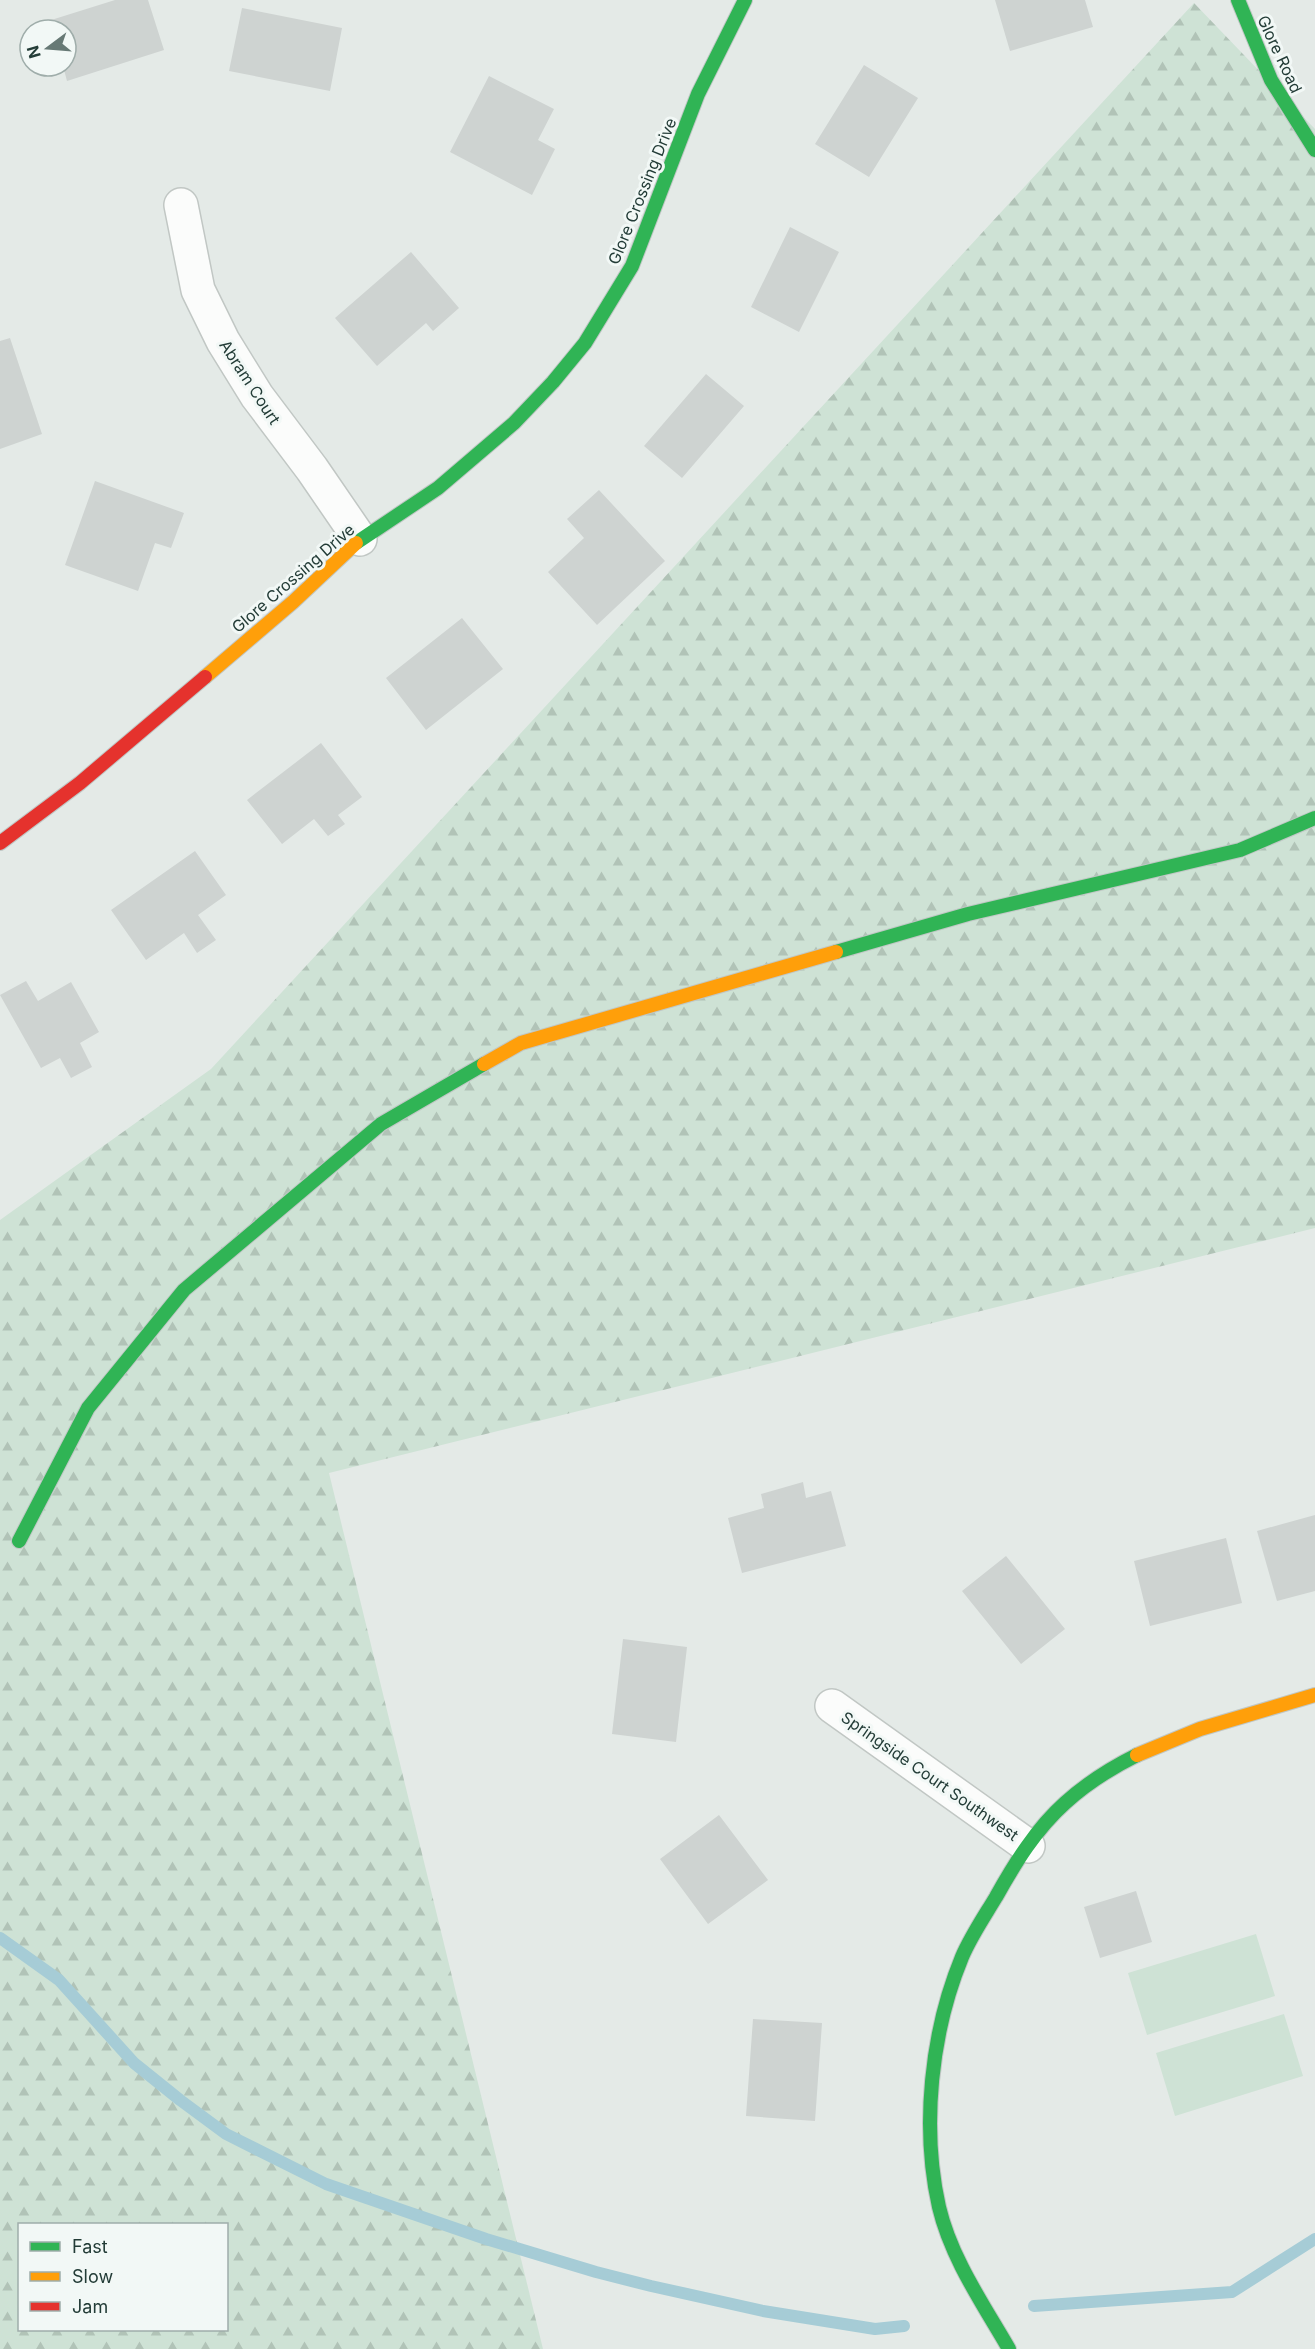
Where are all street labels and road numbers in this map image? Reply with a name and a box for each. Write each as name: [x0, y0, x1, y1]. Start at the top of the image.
street label: Glore Road: [1253, 12, 1307, 96]
street label: Glore Crossing Drive: [603, 115, 681, 267]
street label: Abram Court: [215, 336, 285, 428]
street label: Glore Crossing Drive: [227, 519, 359, 637]
street label: Springside Court Southwest: [837, 1707, 1023, 1845]

